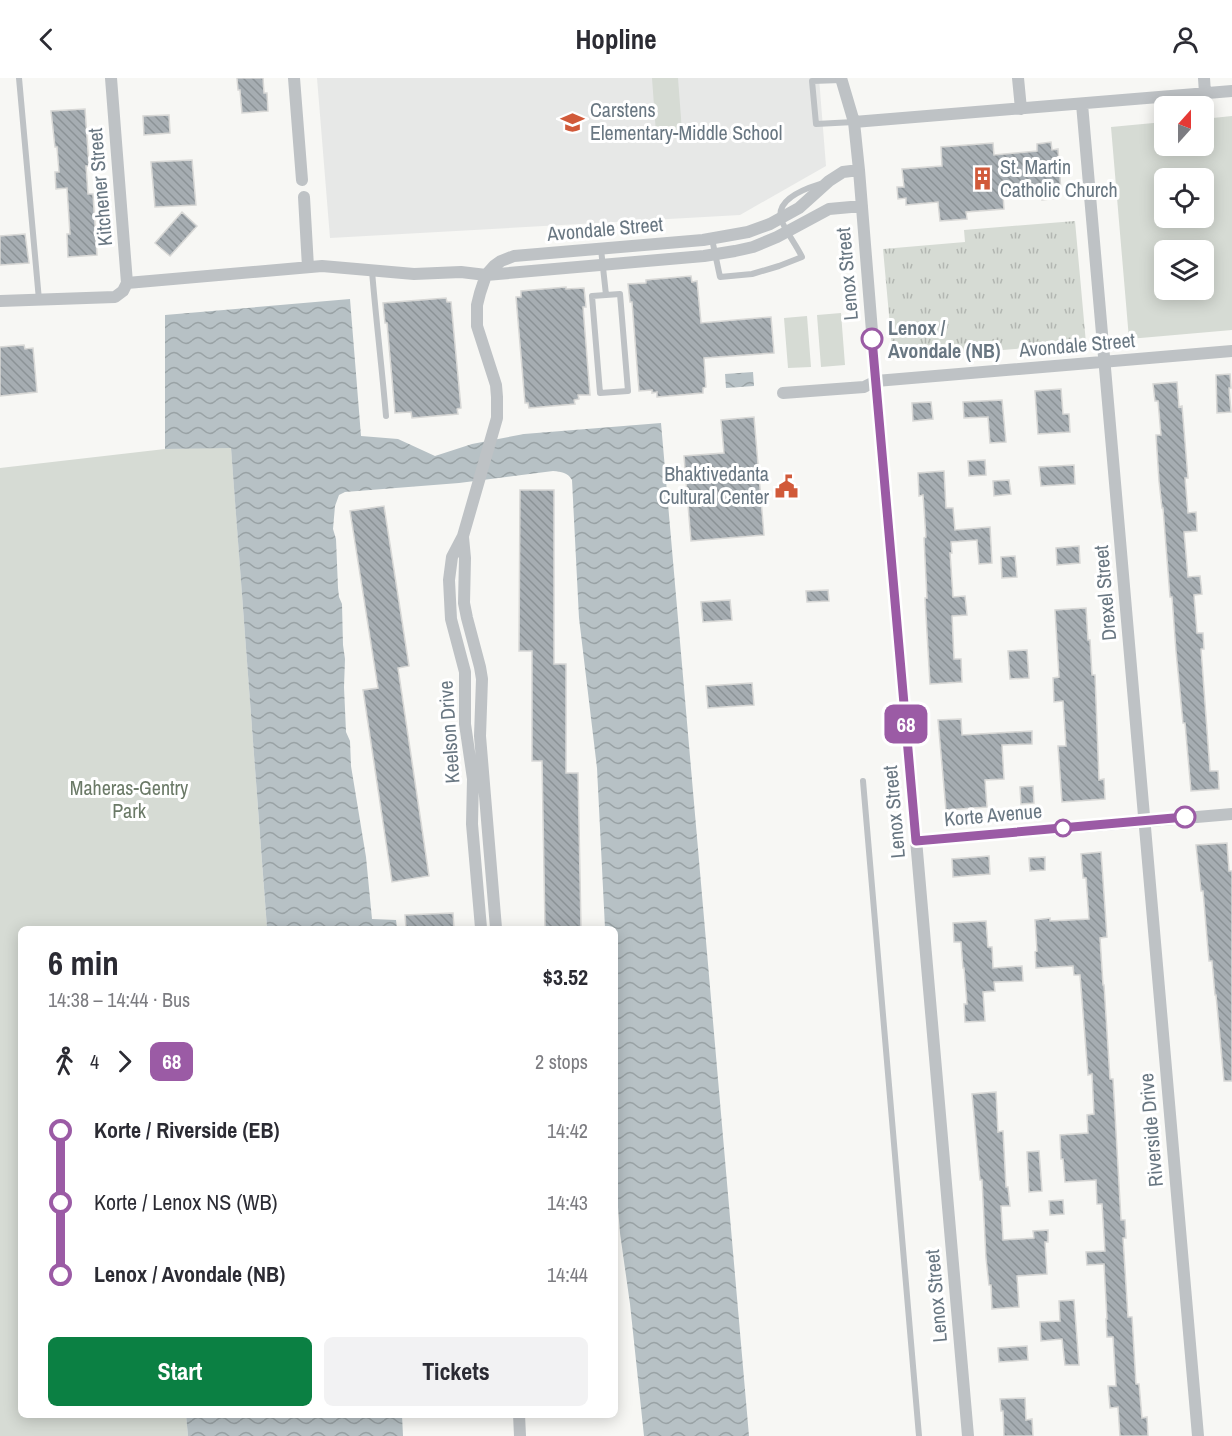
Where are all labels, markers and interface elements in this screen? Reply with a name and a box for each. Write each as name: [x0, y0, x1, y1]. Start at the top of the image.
text: Hopline: [575, 21, 657, 57]
icon: back: [30, 23, 63, 56]
icon: person: [1169, 23, 1202, 56]
place label: Carstens Elementary-Middle School: [590, 96, 782, 146]
north arrow: [1154, 96, 1214, 156]
map controls: [1154, 96, 1214, 300]
school or university icon: Carstens Elementary-Middle School: [559, 109, 585, 135]
street label: Kitchener Street: [81, 126, 118, 247]
place label: St. Martin Catholic Church: [1000, 153, 1118, 203]
building icon: St. Martin Catholic Church: [969, 165, 995, 191]
button: locate: [1154, 168, 1214, 228]
street label: Avondale Street: [545, 210, 665, 247]
street label: Lenox Street: [829, 226, 864, 322]
button: layers: [1154, 240, 1214, 300]
place label: Lenox / Avondale (NB): [888, 314, 1000, 364]
street label: Avondale Street: [1017, 326, 1137, 363]
marker: Lenox / Avondale (NB): [861, 328, 883, 350]
place label: Bhaktivedanta Cultural Center: [659, 460, 770, 510]
public building icon: Bhaktivedanta Cultural Center: [774, 473, 800, 499]
street label: Drexel Street: [1087, 544, 1122, 642]
street label: Keelson Drive: [431, 680, 466, 784]
line badge: 68: [879, 704, 933, 744]
text: 68: [896, 710, 916, 739]
street label: Lenox Street: [876, 764, 911, 860]
park label: Maheras-Gentry Park: [70, 774, 189, 824]
street label: Korte Avenue: [943, 797, 1043, 832]
unlabelled marker: [1174, 806, 1196, 828]
unlabelled marker: [1054, 819, 1072, 837]
text: 6 min: [48, 941, 119, 985]
text: $3.52: [543, 962, 588, 992]
text: 14:38 – 14:44 · Bus: [48, 986, 190, 1013]
icon: walk: [48, 1045, 81, 1078]
icon: forward: [108, 1045, 141, 1078]
text: 68: [162, 1047, 181, 1076]
text: 4: [90, 1048, 99, 1075]
text: 2 stops: [535, 1048, 588, 1075]
street label: Riverside Drive: [1132, 1072, 1169, 1188]
text: Korte / Riverside (EB): [94, 1115, 279, 1145]
text: 14:42: [547, 1117, 588, 1144]
text: Korte / Lenox NS (WB): [94, 1187, 277, 1217]
text: 14:43: [547, 1189, 588, 1216]
street label: Lenox Street: [918, 1248, 953, 1344]
text: Lenox / Avondale (NB): [94, 1259, 285, 1289]
text: 14:44: [547, 1261, 588, 1288]
button: Start: [48, 1337, 312, 1406]
button: Tickets: [324, 1337, 588, 1406]

